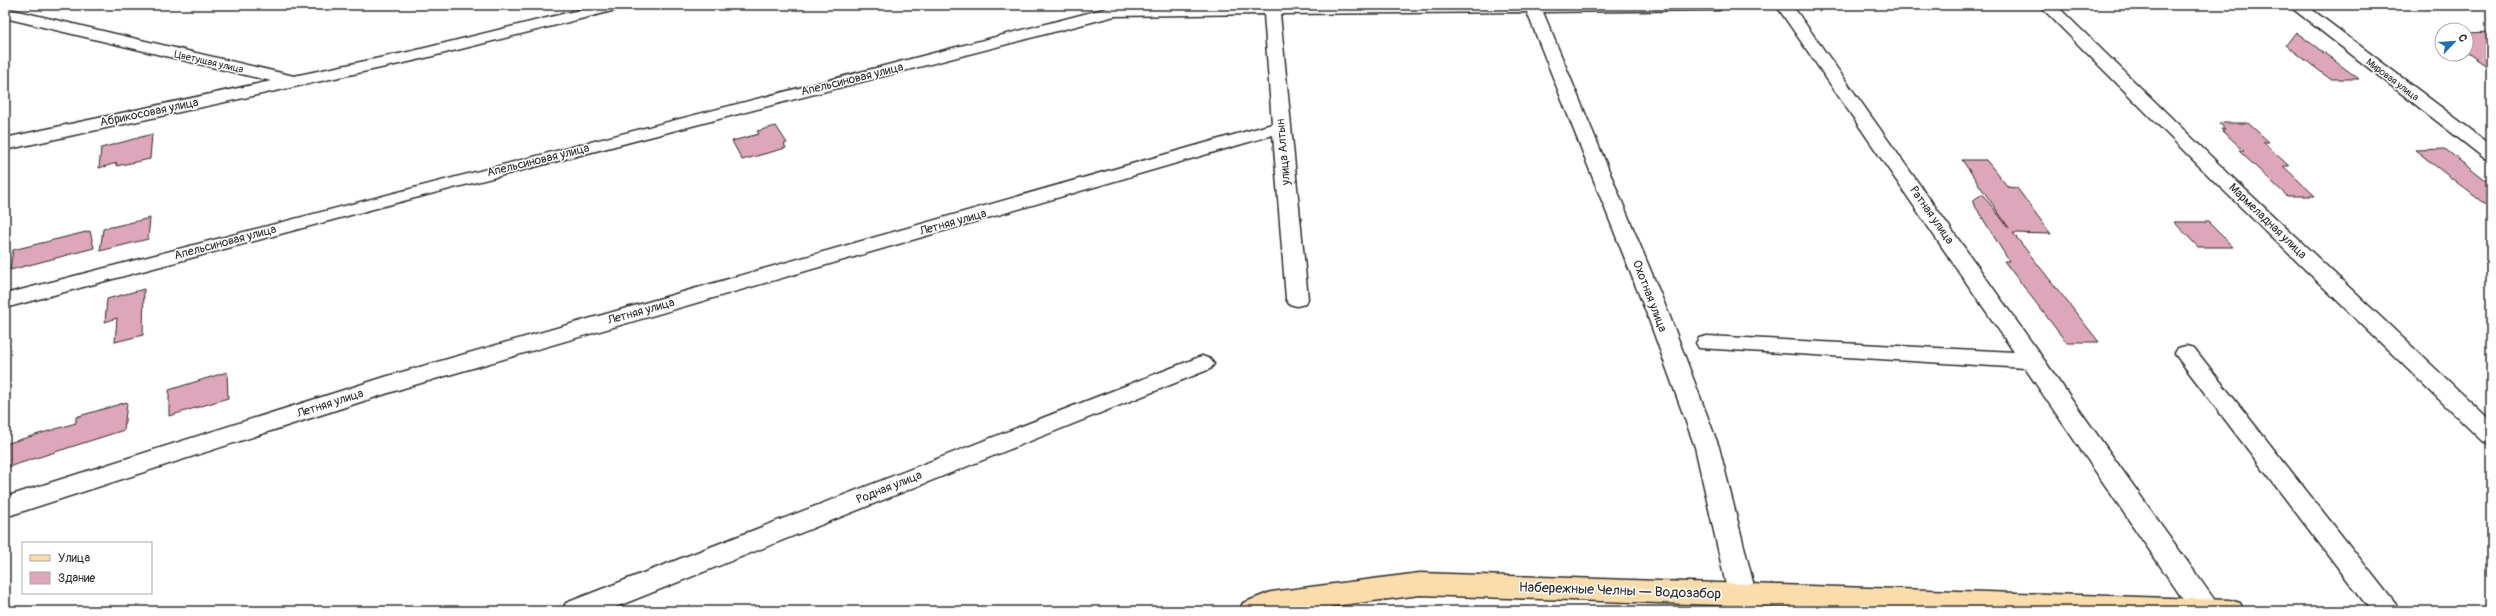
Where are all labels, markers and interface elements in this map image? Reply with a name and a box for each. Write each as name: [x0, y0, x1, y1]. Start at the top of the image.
north arrow: [2434, 22, 2474, 62]
text: С: [2455, 32, 2470, 44]
street label: Цветущая улица: [173, 48, 245, 76]
street label: Мировая улица: [2364, 56, 2421, 104]
street label: Апельсиновая улица: [799, 59, 905, 99]
street label: Абрикосовая улица: [98, 95, 200, 130]
street label: улица Алтын: [1273, 118, 1294, 187]
street label: Апельсиновая улица: [485, 140, 591, 180]
street label: Мармеладная улица: [2226, 180, 2310, 263]
street label: Ратная улица: [1906, 183, 1957, 247]
street label: Летняя улица: [917, 206, 989, 239]
street label: Апельсиновая улица: [172, 222, 278, 263]
street label: Охотная улица: [1629, 258, 1670, 335]
street label: Летняя улица: [605, 295, 677, 328]
street label: Летняя улица: [294, 386, 366, 422]
street label: Родная улица: [854, 467, 925, 507]
legend: [22, 542, 152, 594]
text: Улица: [58, 551, 90, 566]
text: Здание: [58, 571, 95, 586]
street label: Набережные Челны — Водозабор: [1519, 578, 1722, 603]

